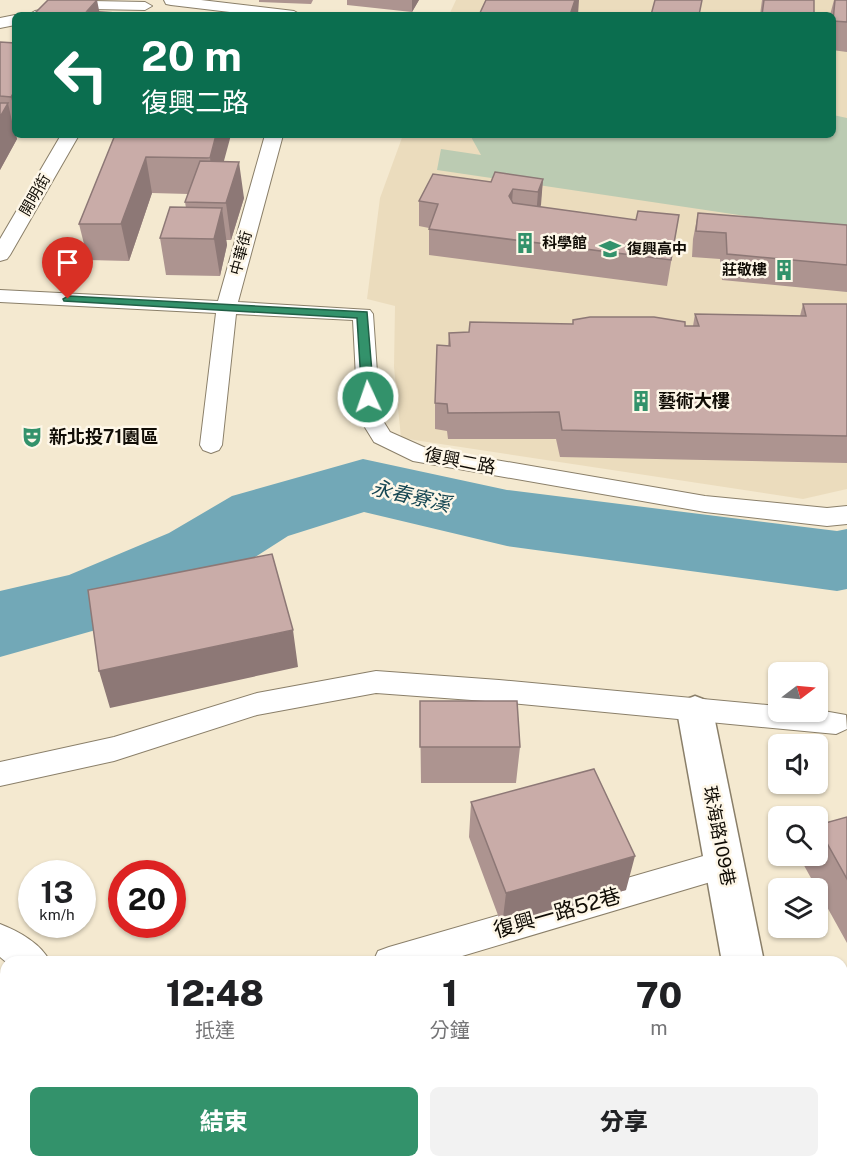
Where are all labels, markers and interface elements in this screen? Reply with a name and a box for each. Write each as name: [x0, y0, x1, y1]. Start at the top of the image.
text: 20 m: [141, 31, 242, 80]
icon: left: [42, 36, 120, 114]
text: 復興二路: [141, 86, 249, 118]
street label: 開明街: [16, 171, 53, 218]
street label: 中華街: [226, 229, 255, 277]
building icon: 科學館: [513, 231, 537, 255]
place label: 科學館: [542, 234, 587, 251]
pin: [42, 237, 93, 299]
school or university icon: 復興高中: [598, 237, 622, 261]
place label: 復興高中: [627, 240, 687, 257]
icon: arrive: [51, 246, 84, 279]
building icon: 莊敬樓: [772, 258, 796, 282]
place label: 莊敬樓: [722, 261, 767, 278]
position arrow: [336, 365, 400, 429]
building icon: 藝術大樓: [629, 389, 653, 413]
place label: 藝術大樓: [658, 390, 730, 411]
theatre icon: 新北投71園區: [20, 425, 44, 449]
place label: 新北投71園區: [49, 426, 158, 447]
street label: 復興二路: [423, 443, 497, 478]
water label: 永春寮溪: [369, 475, 456, 517]
north arrow: [768, 662, 828, 722]
map controls: [768, 662, 828, 938]
button: sound: [768, 734, 828, 794]
street label: 珠海路109巷: [700, 784, 739, 888]
button: search: [768, 806, 828, 866]
speed limit sign: 20: [108, 860, 186, 938]
text: 13: [41, 874, 73, 910]
button: layers: [768, 878, 828, 938]
street label: 復興一路52巷: [490, 882, 623, 943]
text: km/h: [39, 906, 75, 923]
text: 12:48: [166, 972, 264, 1014]
text: 1: [442, 972, 458, 1014]
text: 70: [636, 974, 682, 1016]
text: m: [650, 1016, 668, 1040]
text: 抵達: [195, 1018, 235, 1042]
text: 分鐘: [430, 1018, 470, 1042]
button: 結束: [30, 1087, 418, 1156]
button: 分享: [430, 1087, 818, 1156]

